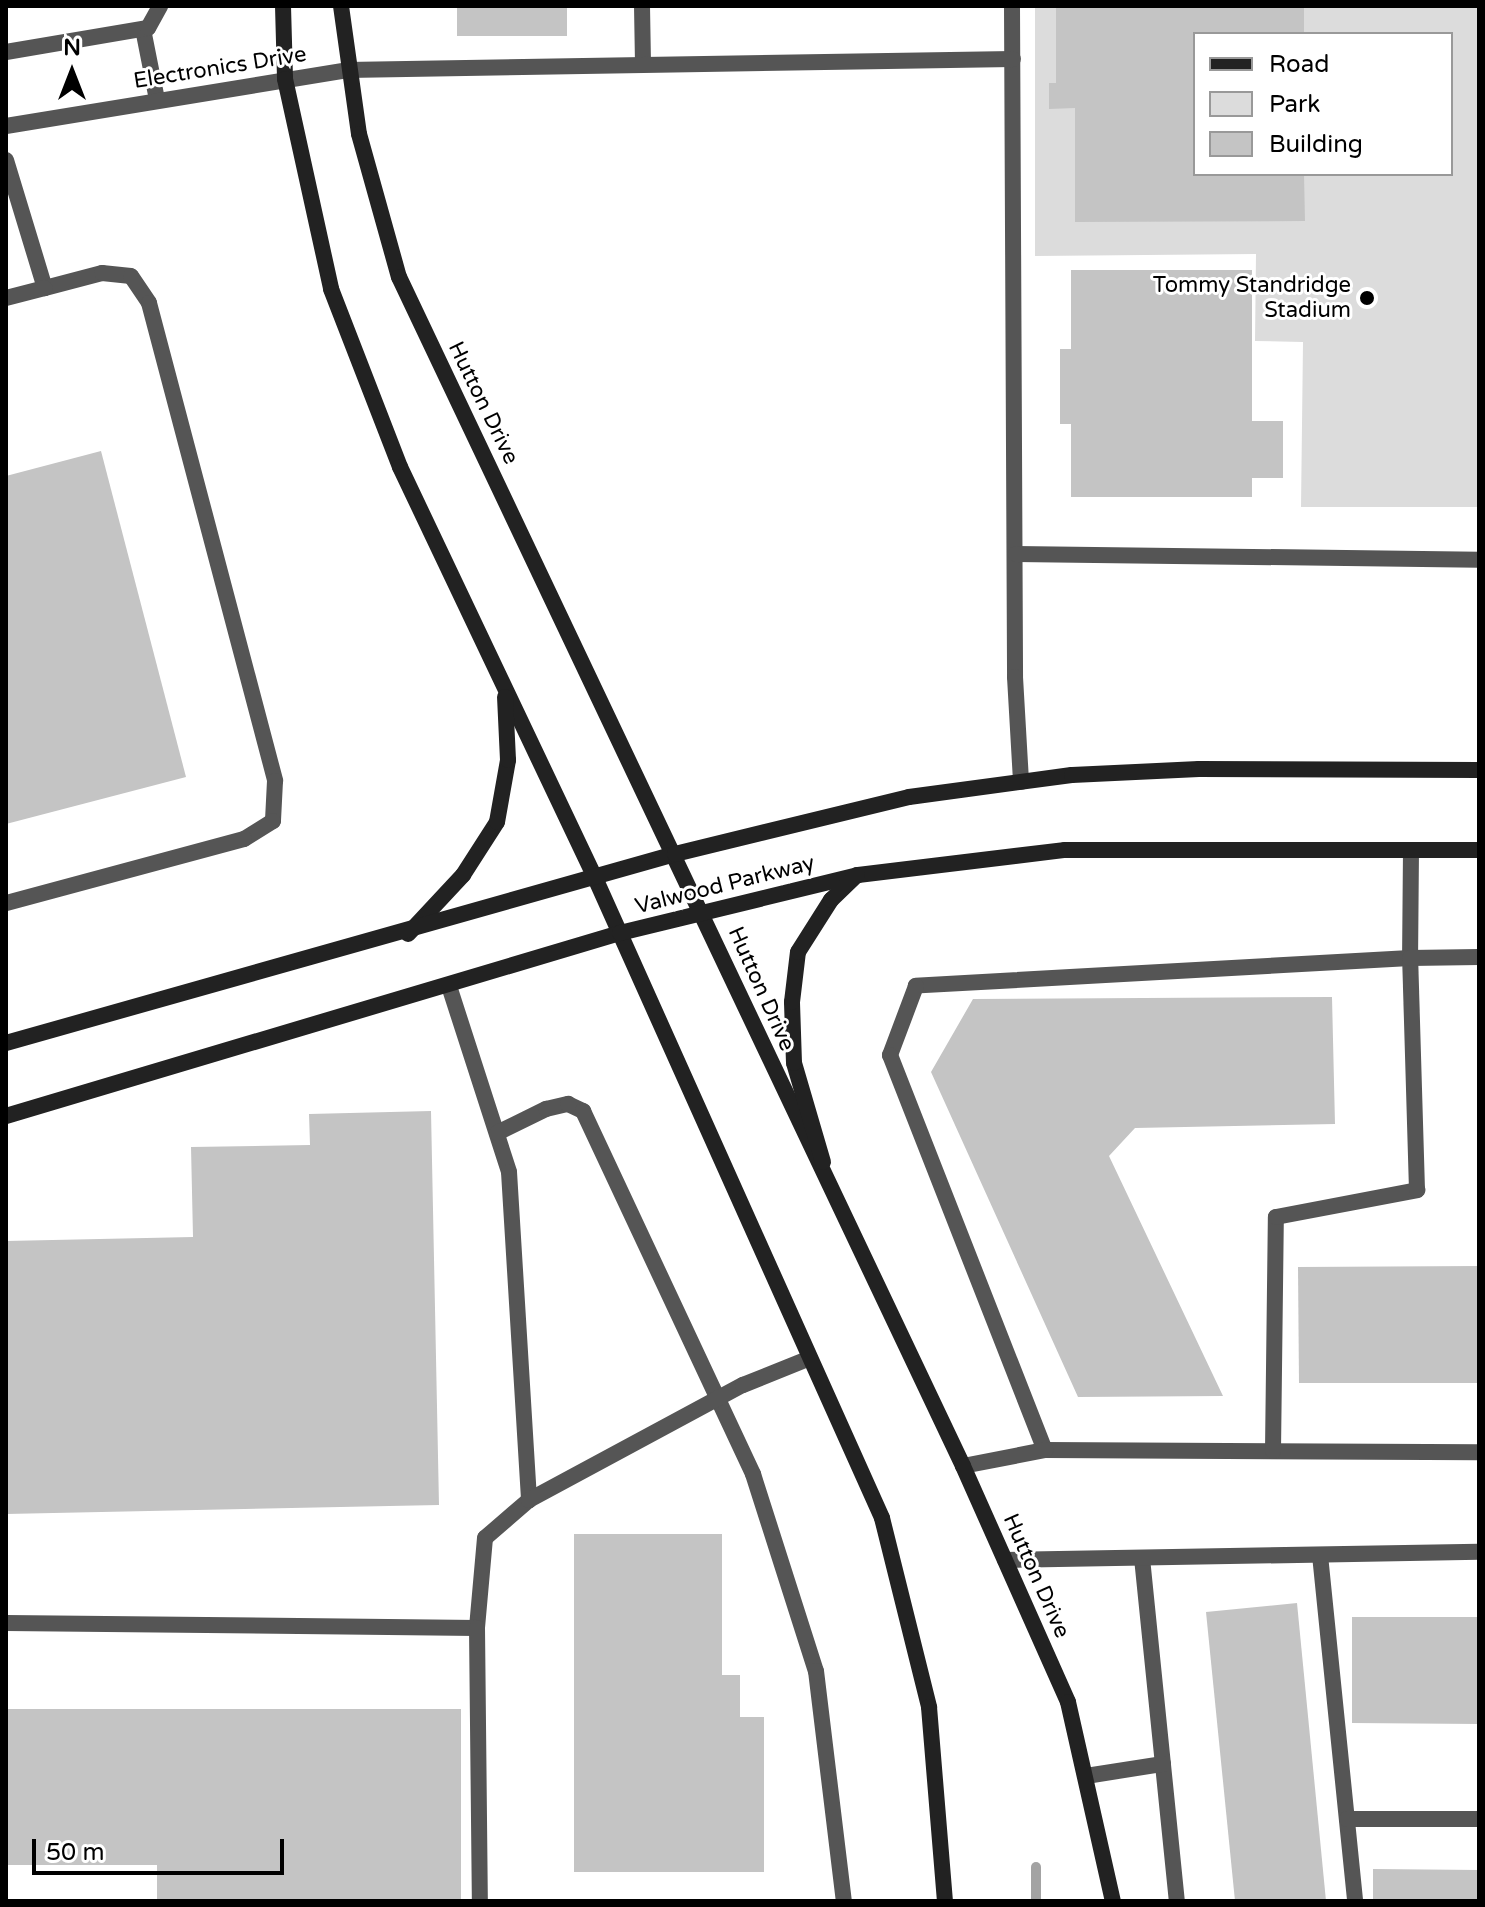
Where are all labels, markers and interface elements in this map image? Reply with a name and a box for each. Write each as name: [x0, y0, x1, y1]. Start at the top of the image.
north arrow: [32, 32, 112, 112]
legend: [1193, 32, 1453, 176]
text: N: [63, 35, 81, 61]
street label: Electronics Drive: [132, 41, 308, 95]
text: Road: [1269, 50, 1329, 79]
text: Park: [1269, 90, 1320, 119]
text: Building: [1269, 130, 1363, 159]
place label: Tommy Standridge Stadium: [1153, 272, 1351, 324]
marker: Tommy Standridge Stadium: [1358, 289, 1376, 307]
street label: Hutton Drive: [442, 337, 524, 469]
street label: Valwood Parkway: [633, 850, 817, 920]
street label: Hutton Drive: [722, 923, 800, 1055]
street label: Hutton Drive: [997, 1510, 1075, 1642]
scale bar: [36, 1823, 288, 1873]
text: 50 m: [46, 1838, 104, 1867]

